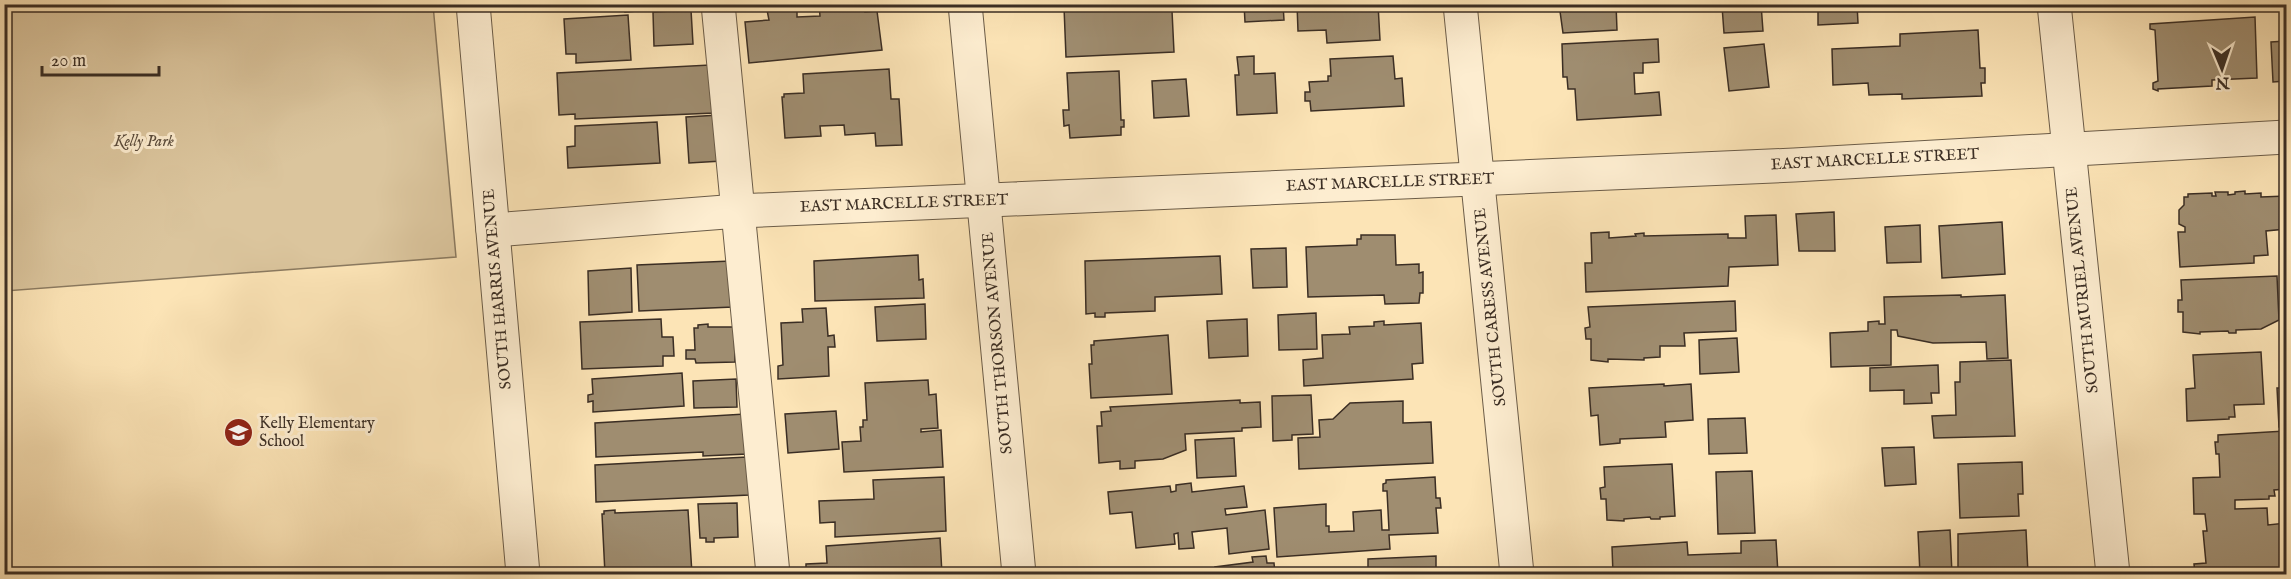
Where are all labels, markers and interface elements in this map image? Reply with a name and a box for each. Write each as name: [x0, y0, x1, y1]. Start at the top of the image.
scale bar: [42, 39, 159, 77]
north arrow: [2192, 39, 2252, 99]
text: 20 m: [51, 50, 86, 73]
text: N: [2215, 72, 2231, 92]
park label: Kelly Park: [113, 132, 175, 152]
street label: EAST MARCELLE STREET: [1770, 145, 1980, 175]
street label: EAST MARCELLE STREET: [1285, 169, 1495, 197]
street label: SOUTH MURIEL AVENUE: [2062, 186, 2104, 394]
street label: SOUTH HARRIS AVENUE: [479, 188, 517, 390]
street label: EAST MARCELLE STREET: [799, 190, 1009, 218]
street label: SOUTH CARESS AVENUE: [1471, 207, 1511, 407]
street label: SOUTH THORSON AVENUE: [978, 231, 1018, 455]
place label: Kelly Elementary School: [259, 414, 375, 452]
school or university icon: Kelly Elementary School: [222, 417, 254, 449]

